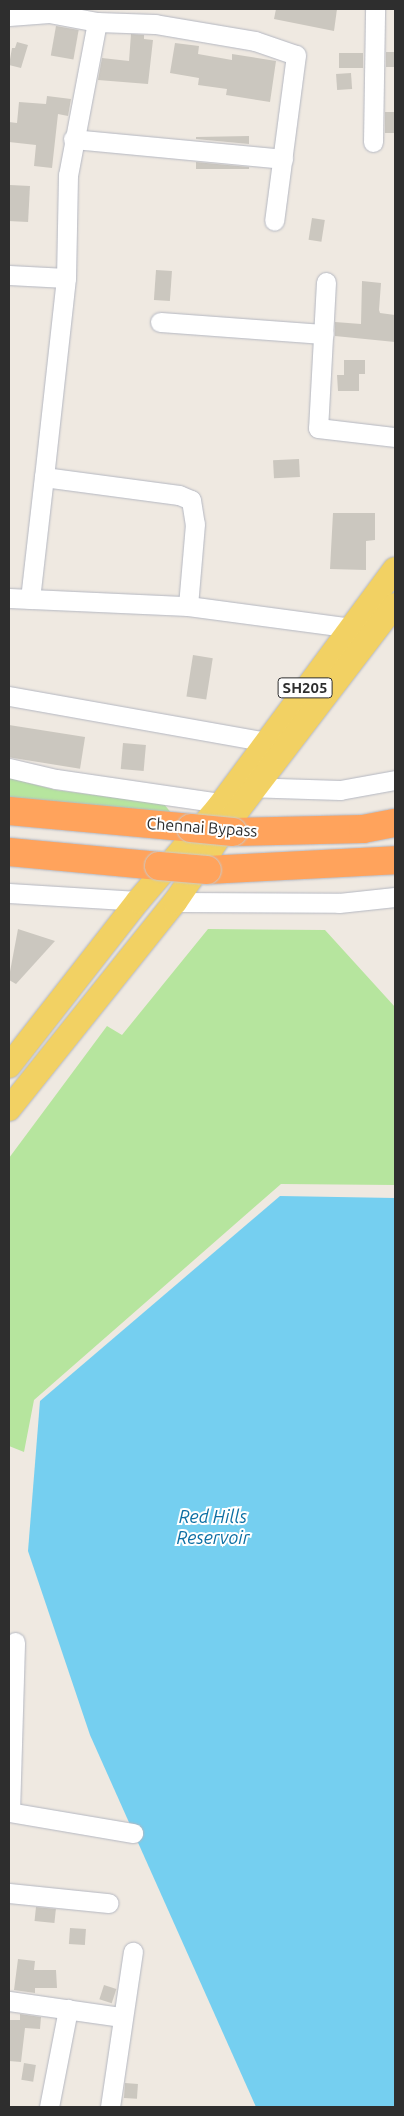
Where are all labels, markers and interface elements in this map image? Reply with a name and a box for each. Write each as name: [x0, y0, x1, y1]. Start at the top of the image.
road number: SH205: [278, 676, 332, 700]
street label: Chennai Bypass: [146, 814, 258, 840]
water label: Red Hills Reservoir: [176, 1506, 250, 1548]

